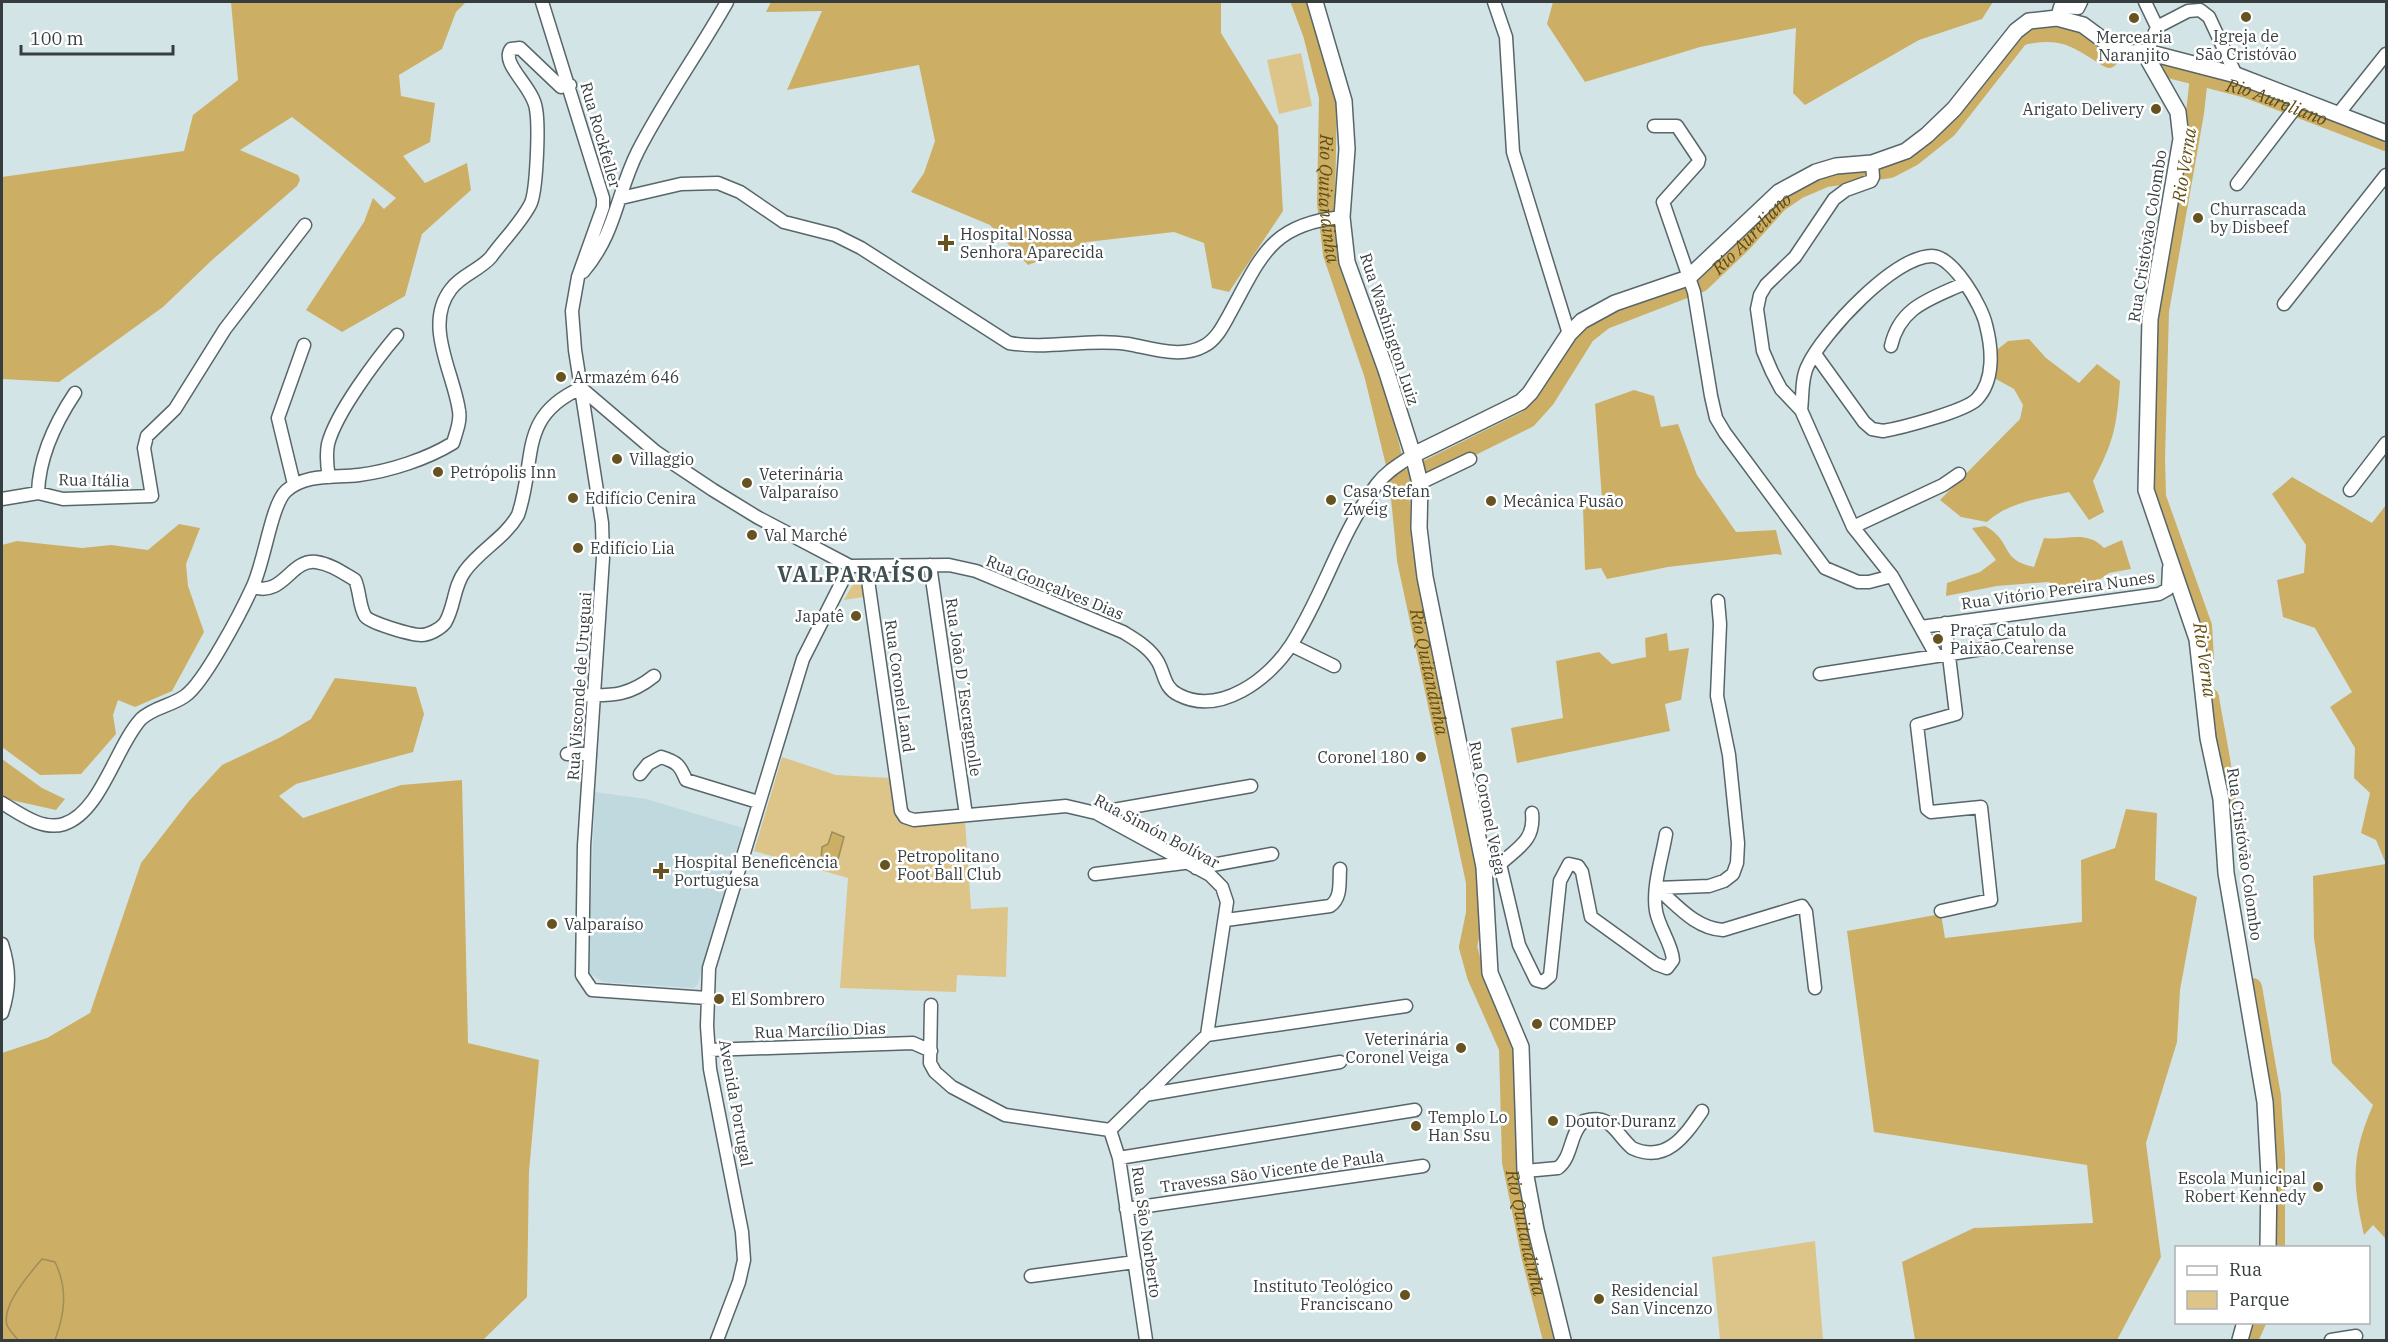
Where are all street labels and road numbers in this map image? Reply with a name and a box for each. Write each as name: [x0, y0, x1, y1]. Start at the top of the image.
street label: Rua Rockfeller: [576, 80, 626, 190]
street label: Rua Cristóvão Colombo: [2123, 148, 2171, 324]
street label: Rua Washington Luiz: [1356, 250, 1424, 408]
street label: Rua Itália: [58, 469, 130, 491]
street label: Rua Gonçalves Dias: [983, 550, 1127, 624]
street label: Rua Vitório Pereira Nunes: [1960, 567, 2156, 613]
street label: Rua Visconde de Uruguai: [562, 591, 596, 781]
street label: Rua João D´Escragnolle: [942, 597, 986, 777]
street label: Rua Coronel Land: [881, 618, 919, 754]
street label: Rua Coronel Veiga: [1465, 739, 1511, 877]
street label: Rua Cristóvão Colombo: [2223, 766, 2267, 942]
street label: Rua Simón Bolívar: [1091, 789, 1223, 873]
street label: Rua Marcílio Dias: [754, 1018, 886, 1042]
street label: Avenida Portugal: [715, 1038, 757, 1168]
street label: Travessa São Vicente de Paula: [1159, 1145, 1385, 1197]
street label: Rua São Norberto: [1128, 1165, 1166, 1299]

